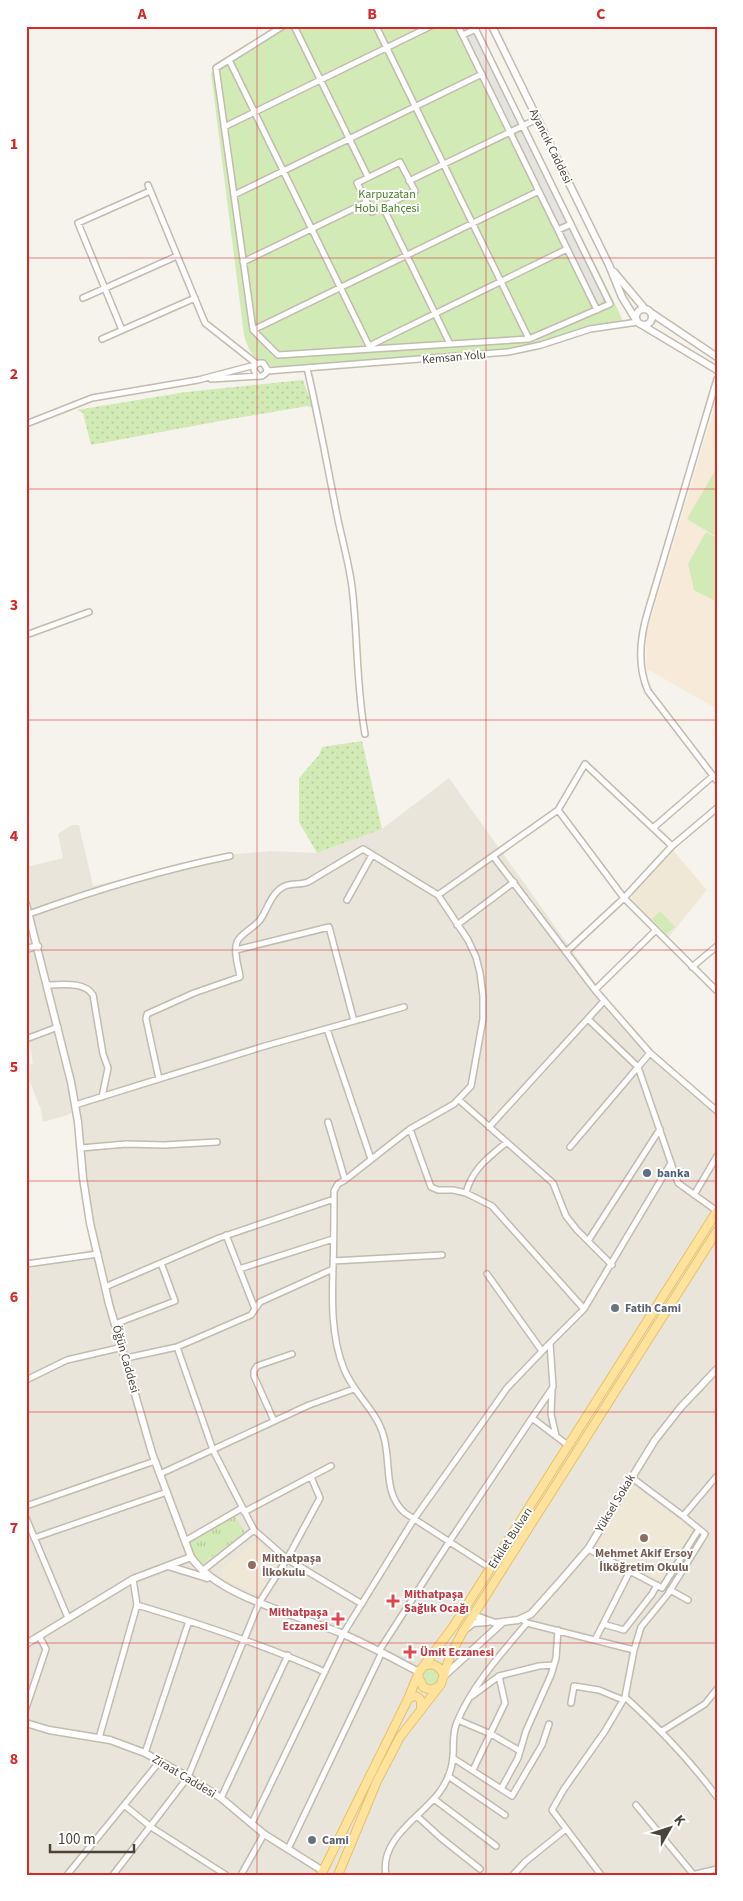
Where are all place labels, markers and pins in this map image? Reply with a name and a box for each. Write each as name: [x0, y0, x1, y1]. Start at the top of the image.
place label: banka: [657, 1165, 690, 1182]
marker: banka: [641, 1167, 653, 1179]
place label: Fatih Cami: [625, 1300, 681, 1317]
marker: Fatih Cami: [609, 1302, 621, 1314]
marker: Mehmet Akif Ersoy İlköğretim Okulu: [638, 1532, 650, 1544]
place label: Mehmet Akif Ersoy İlköğretim Okulu: [595, 1545, 694, 1576]
place label: Mithatpaşa İlkokulu: [262, 1550, 321, 1581]
marker: Mithatpaşa İlkokulu: [246, 1559, 258, 1571]
place label: Mithatpaşa Sağlık Ocağı: [404, 1586, 469, 1617]
marker: Mithatpaşa Sağlık Ocağı: [386, 1594, 400, 1608]
place label: Mithatpaşa Eczanesi: [269, 1604, 328, 1635]
marker: Mithatpaşa Eczanesi: [332, 1613, 344, 1625]
place label: Ümit Eczanesi: [420, 1644, 494, 1661]
marker: Ümit Eczanesi: [404, 1646, 416, 1658]
place label: Cami: [322, 1832, 349, 1849]
marker: Cami: [306, 1834, 318, 1846]

